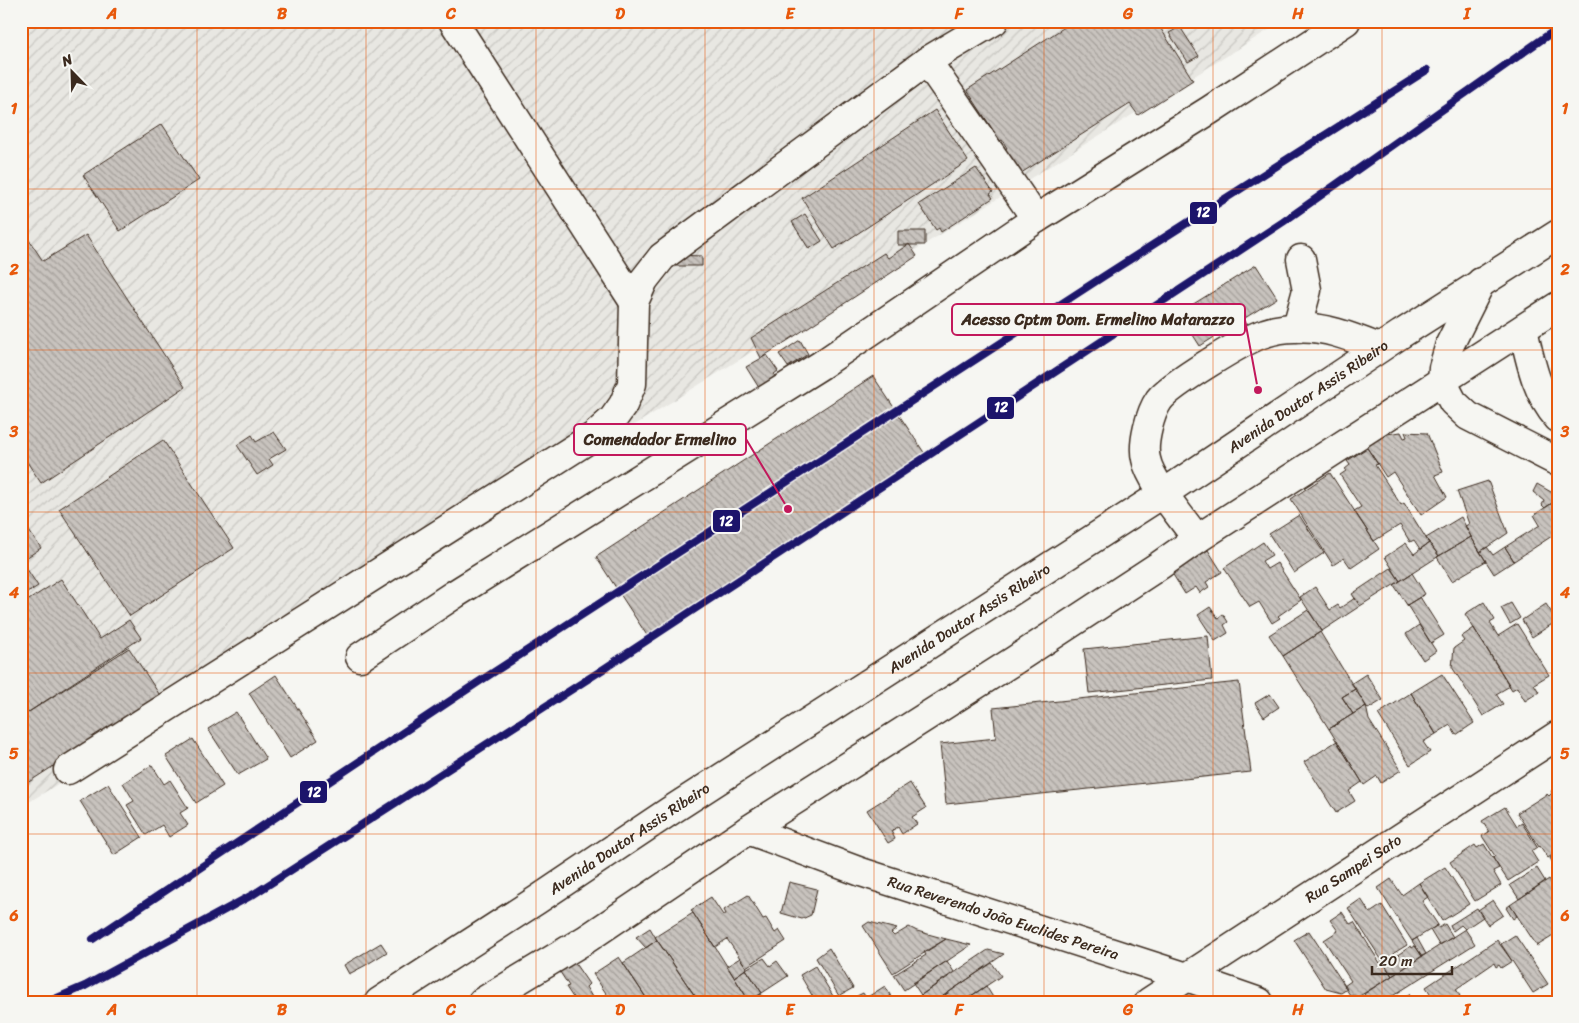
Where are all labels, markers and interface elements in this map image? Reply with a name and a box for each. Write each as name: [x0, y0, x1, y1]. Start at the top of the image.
text: A: [106, 0, 117, 28]
text: B: [277, 0, 288, 28]
text: C: [445, 0, 457, 28]
text: D: [615, 0, 625, 28]
text: E: [786, 0, 796, 28]
text: F: [954, 0, 965, 28]
text: G: [1122, 0, 1134, 28]
text: H: [1291, 0, 1304, 28]
text: I: [1463, 0, 1472, 28]
text: N: [57, 47, 77, 74]
north arrow: [48, 48, 98, 98]
text: 1: [11, 94, 18, 123]
text: 1: [1562, 94, 1569, 123]
text: 12: [1196, 200, 1211, 225]
line badge: 12: [1189, 201, 1218, 225]
text: 2: [8, 255, 19, 284]
text: 2: [1559, 255, 1570, 284]
callout: Acesso Cptm Dom. Ermelino Matarazzo: [952, 304, 1245, 335]
text: Acesso Cptm Dom. Ermelino Matarazzo: [961, 305, 1235, 334]
street label: Avenida Doutor Assis Ribeiro: [1221, 333, 1394, 460]
text: 12: [994, 395, 1009, 420]
line badge: 12: [986, 396, 1015, 420]
text: 3: [9, 417, 19, 446]
text: 3: [1560, 417, 1570, 446]
callout: Comendador Ermelino: [574, 424, 746, 455]
text: Comendador Ermelino: [583, 425, 737, 454]
line badge: 12: [712, 509, 741, 533]
text: 12: [719, 509, 734, 534]
street label: Avenida Doutor Assis Ribeiro: [882, 556, 1056, 681]
text: 4: [8, 578, 19, 607]
text: 4: [1559, 578, 1570, 607]
text: 5: [9, 739, 19, 768]
text: 5: [1560, 739, 1570, 768]
street label: Avenida Doutor Assis Ribeiro: [543, 775, 716, 902]
line badge: 12: [299, 780, 328, 804]
text: 12: [307, 780, 322, 805]
street label: Rua Sampei Sato: [1300, 827, 1407, 910]
street label: Rua Reverendo João Euclides Pereira: [884, 868, 1123, 967]
text: 6: [8, 901, 19, 930]
text: 6: [1559, 901, 1570, 930]
scale bar: [1372, 943, 1452, 975]
text: 20 m: [1379, 948, 1413, 974]
text: A: [106, 995, 117, 1023]
text: B: [277, 995, 288, 1023]
text: C: [445, 995, 457, 1023]
text: D: [615, 995, 625, 1023]
text: E: [786, 995, 796, 1023]
text: F: [954, 995, 965, 1023]
text: G: [1122, 995, 1134, 1023]
text: H: [1291, 995, 1304, 1023]
text: I: [1463, 995, 1472, 1023]

